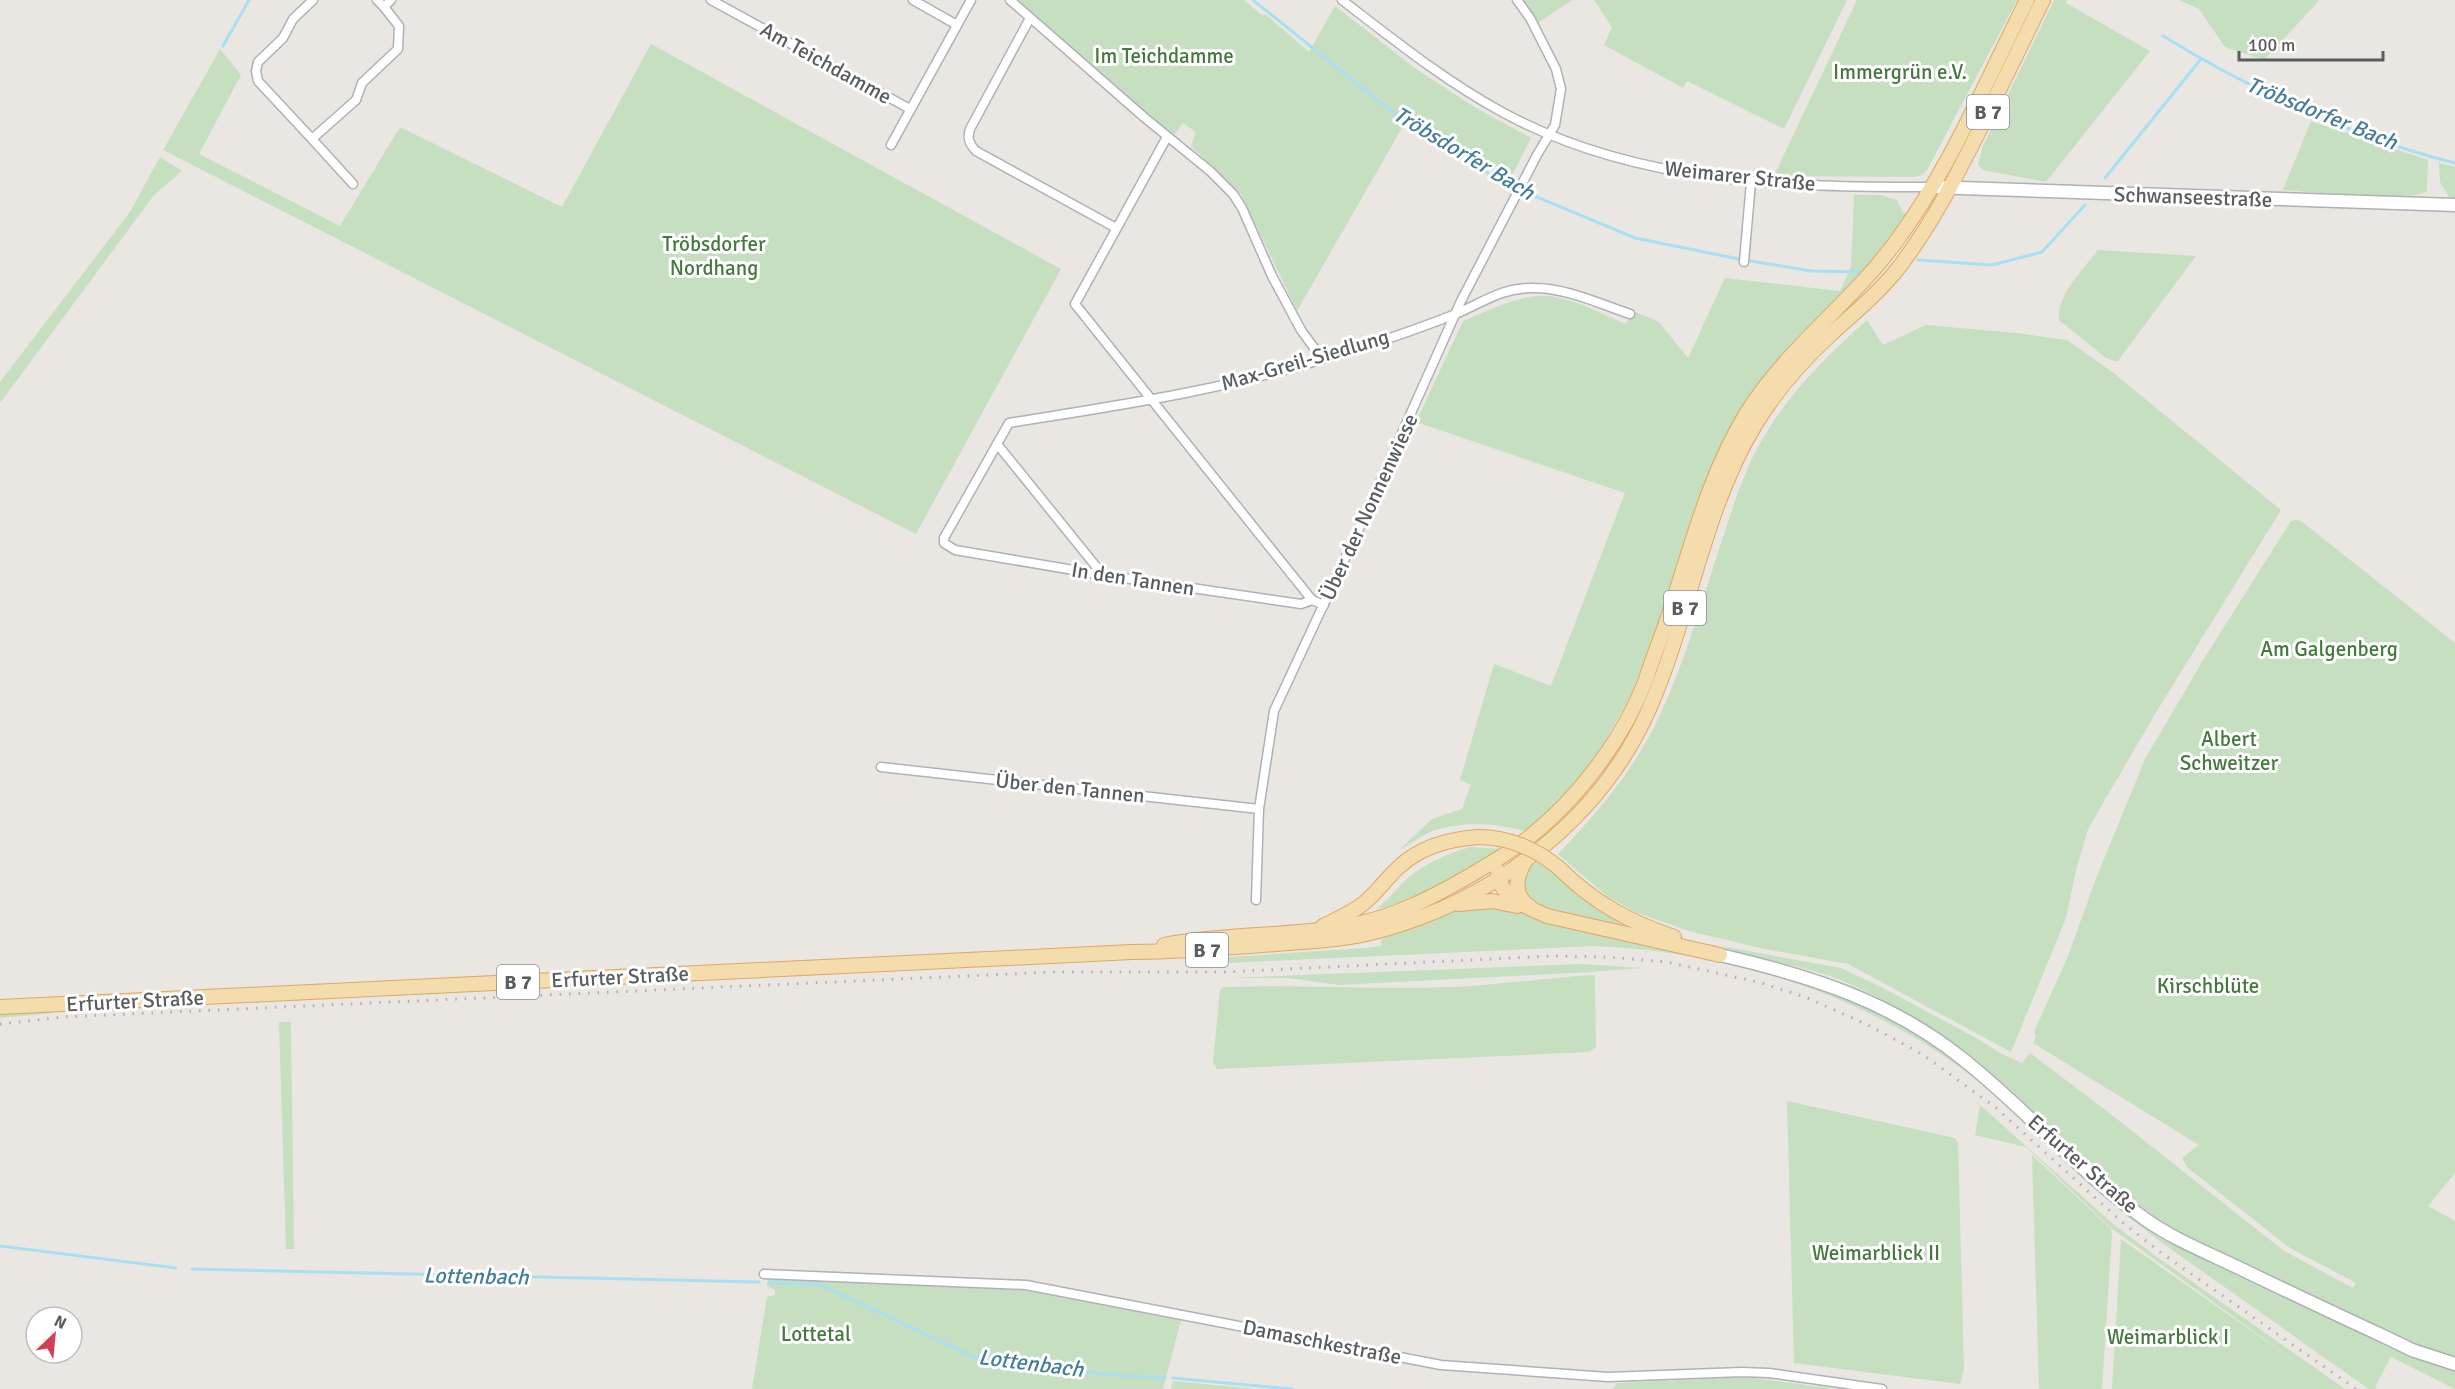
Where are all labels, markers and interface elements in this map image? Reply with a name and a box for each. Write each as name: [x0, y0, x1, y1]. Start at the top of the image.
street label: Am Teichdamme: [756, 16, 896, 110]
scale bar: [2239, 24, 2383, 62]
text: 100 m: [2248, 34, 2295, 56]
park label: Im Teichdamme: [1094, 43, 1234, 69]
park label: Immergrün e.V.: [1833, 59, 1967, 85]
water label: Tröbsdorfer Bach: [2243, 71, 2402, 156]
road number: B 7: [1967, 95, 2009, 129]
water label: Tröbsdorfer Bach: [1389, 100, 1540, 206]
street label: Weimarer Straße: [1663, 155, 1817, 197]
street label: Schwanseestraße: [2113, 181, 2273, 213]
park label: Tröbsdorfer Nordhang: [662, 231, 766, 281]
street label: Max-Greil-Siedlung: [1218, 324, 1392, 396]
street label: Über der Nonnenwiese: [1314, 409, 1424, 605]
street label: In den Tannen: [1070, 556, 1196, 602]
road number: B 7: [1664, 591, 1706, 625]
park label: Am Galgenberg: [2260, 636, 2398, 662]
park label: Albert Schweitzer: [2180, 726, 2279, 776]
street label: Über den Tannen: [994, 767, 1146, 809]
road number: B 7: [1186, 933, 1228, 967]
street label: Erfurter Straße: [550, 960, 690, 994]
road number: B 7: [497, 965, 539, 999]
park label: Kirschblüte: [2157, 973, 2259, 999]
street label: Erfurter Straße: [65, 984, 205, 1018]
street label: Erfurter Straße: [2022, 1109, 2144, 1219]
park label: Weimarblick II: [1812, 1240, 1940, 1266]
water label: Lottenbach: [423, 1262, 530, 1290]
north arrow: [24, 1305, 84, 1365]
text: N: [51, 1311, 70, 1334]
street label: Damaschkestraße: [1240, 1314, 1404, 1370]
park label: Lottetal: [781, 1321, 851, 1347]
park label: Weimarblick I: [2107, 1324, 2229, 1350]
water label: Lottenbach: [977, 1343, 1086, 1383]

